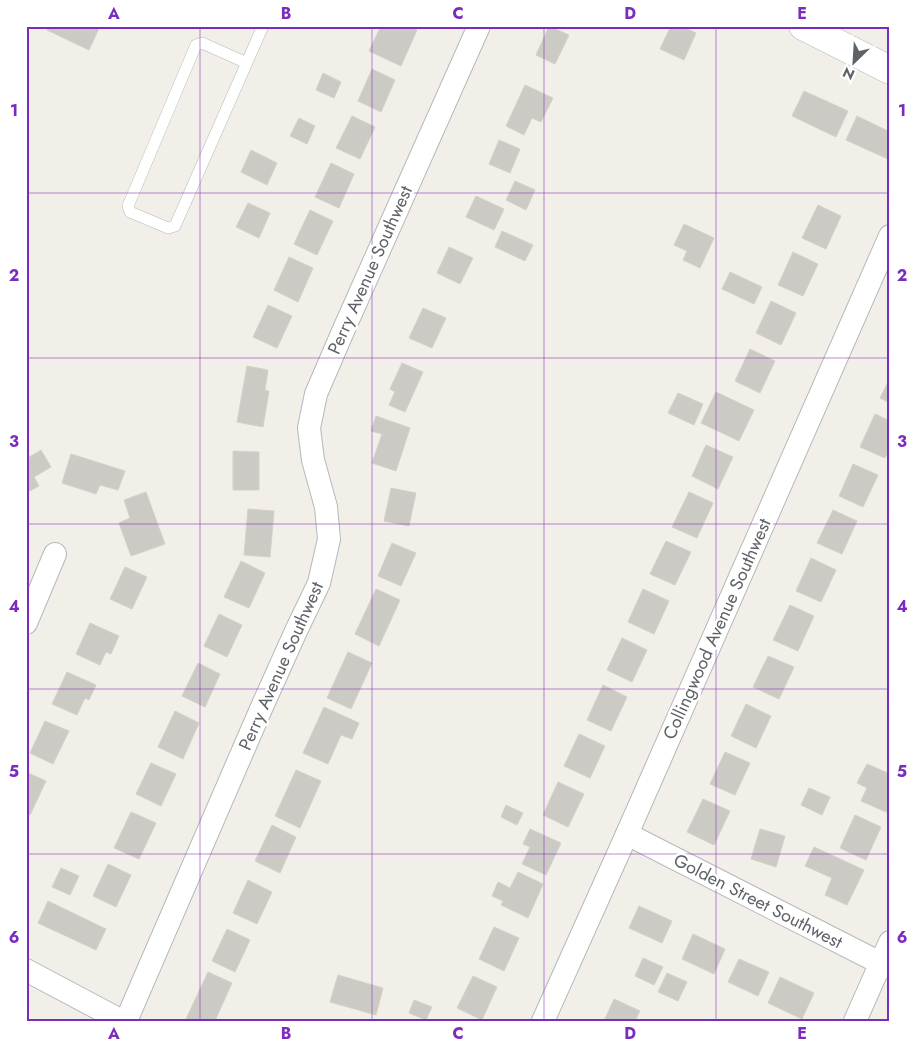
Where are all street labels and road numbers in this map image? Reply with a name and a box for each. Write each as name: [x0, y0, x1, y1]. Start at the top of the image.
street label: Perry Avenue Southwest: [321, 181, 419, 358]
street label: Collingwood Avenue Southwest: [656, 514, 778, 744]
street label: Perry Avenue Southwest: [232, 577, 330, 754]
street label: Golden Street Southwest: [669, 847, 847, 955]

